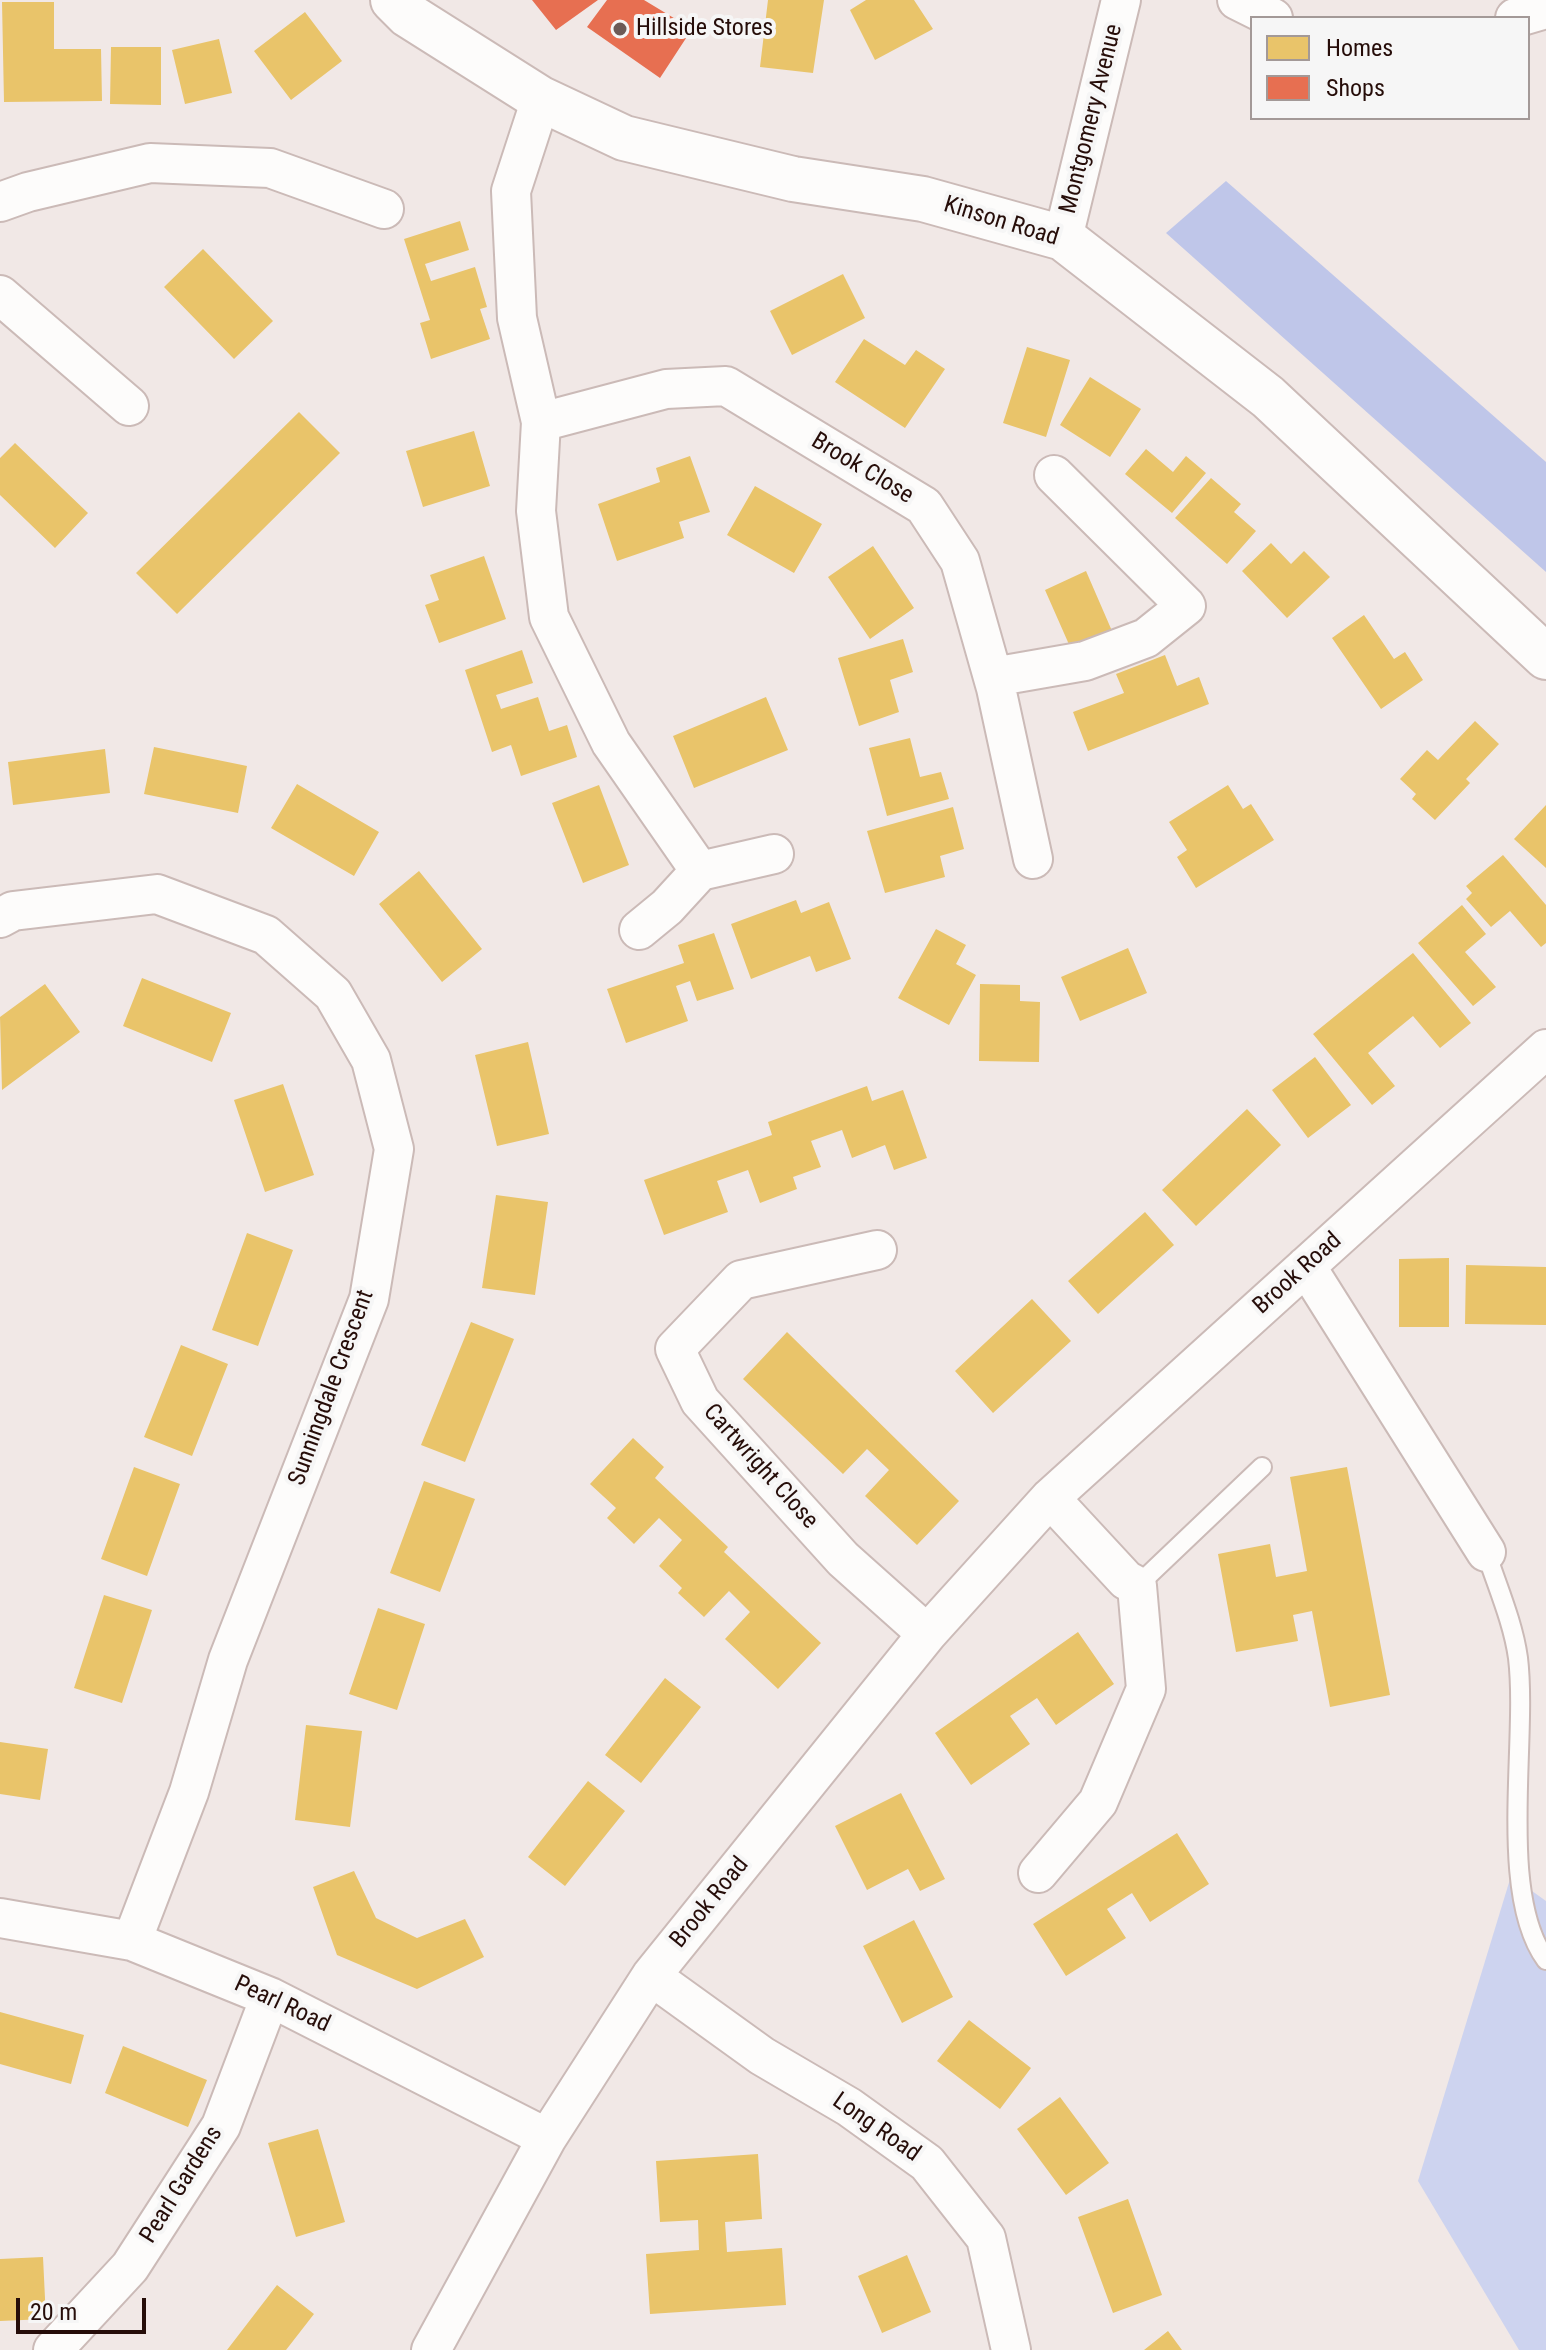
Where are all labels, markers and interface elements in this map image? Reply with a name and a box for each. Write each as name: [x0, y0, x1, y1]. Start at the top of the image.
place label: Hillside Stores: [636, 15, 773, 43]
legend: [1250, 16, 1530, 120]
marker: Hillside Stores: [611, 20, 629, 38]
street label: Montgomery Avenue: [1055, 21, 1129, 217]
text: Homes: [1326, 34, 1393, 62]
text: Shops: [1326, 74, 1385, 102]
street label: Kinson Road: [940, 191, 1062, 253]
street label: Brook Close: [806, 427, 918, 511]
street label: Brook Road: [1248, 1227, 1348, 1321]
street label: Sunningdale Crescent: [283, 1286, 381, 1490]
street label: Cartwright Close: [696, 1399, 824, 1535]
street label: Brook Road: [665, 1852, 755, 1954]
street label: Pearl Road: [230, 1970, 334, 2040]
street label: Long Road: [827, 2087, 925, 2169]
street label: Pearl Gardens: [135, 2121, 229, 2249]
scale bar: [20, 2282, 150, 2332]
text: 20 m: [30, 2298, 77, 2326]

